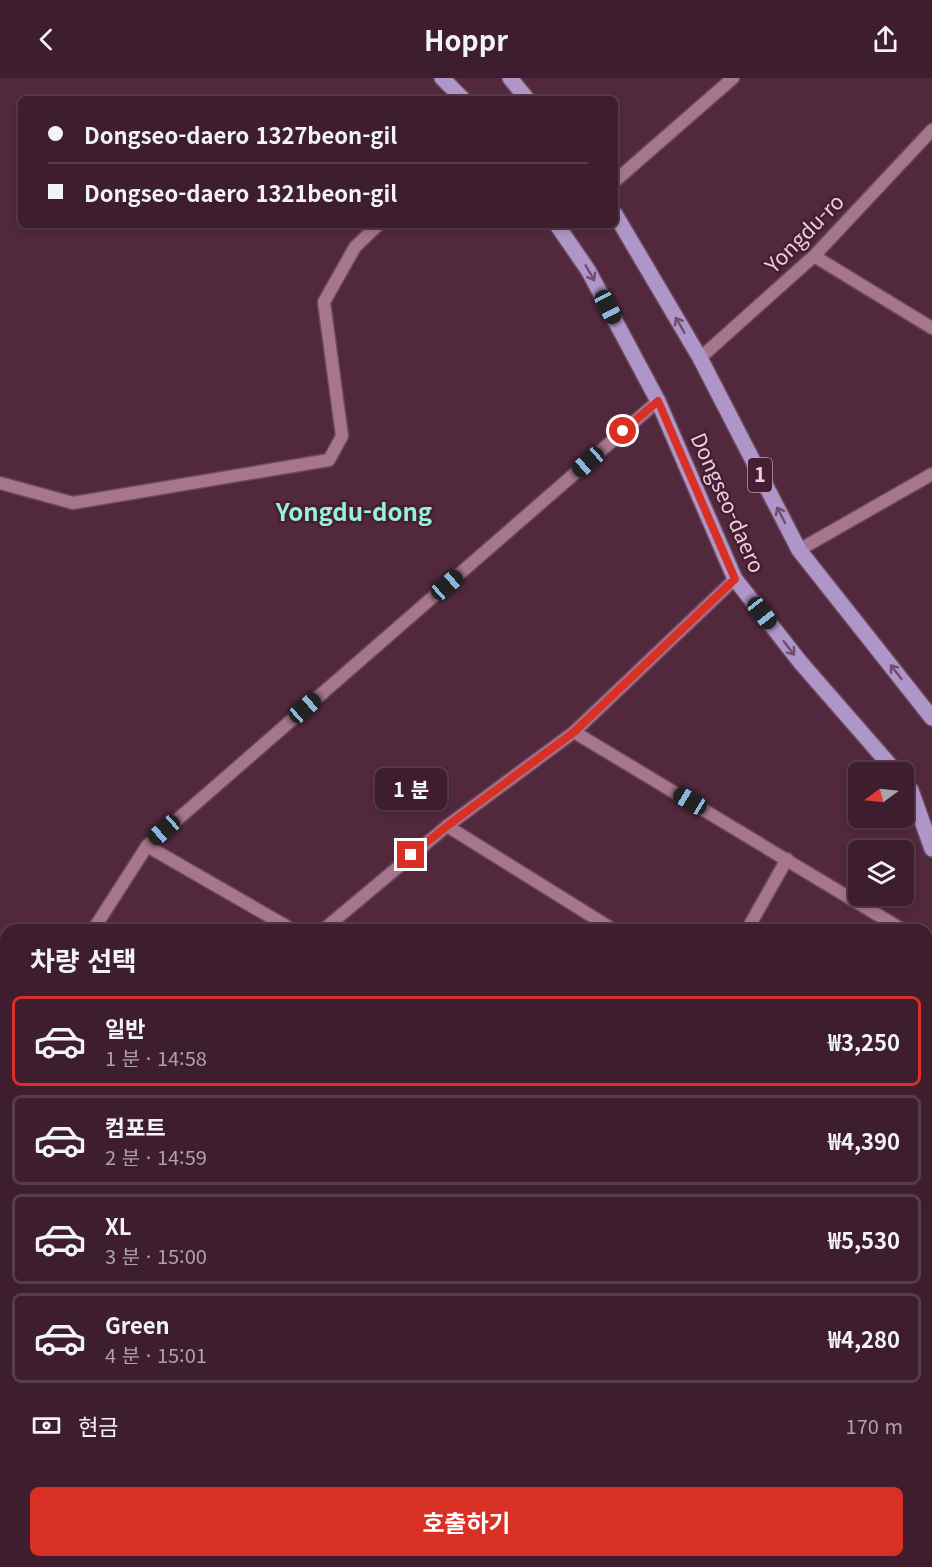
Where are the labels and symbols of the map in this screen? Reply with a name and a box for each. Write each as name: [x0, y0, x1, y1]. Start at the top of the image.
street label: Yongdu-ro: [757, 186, 850, 280]
one-way arrow: [584, 264, 596, 281]
car: [592, 287, 624, 327]
one-way arrow: [674, 316, 685, 334]
route start: [609, 417, 636, 444]
street label: Dongseo-daero: [685, 427, 773, 577]
car: [569, 443, 607, 481]
road number: 1: [748, 458, 772, 492]
district label: Yongdu-dong: [275, 493, 432, 528]
one-way arrow: [775, 507, 786, 525]
car: [428, 566, 466, 604]
car: [744, 593, 780, 633]
one-way arrow: [783, 639, 796, 655]
one-way arrow: [889, 665, 902, 681]
car: [286, 689, 324, 727]
north arrow: [848, 762, 914, 828]
callout: 1 분: [375, 768, 447, 810]
car: [670, 784, 710, 818]
car: [145, 811, 183, 849]
route end: [397, 841, 424, 868]

